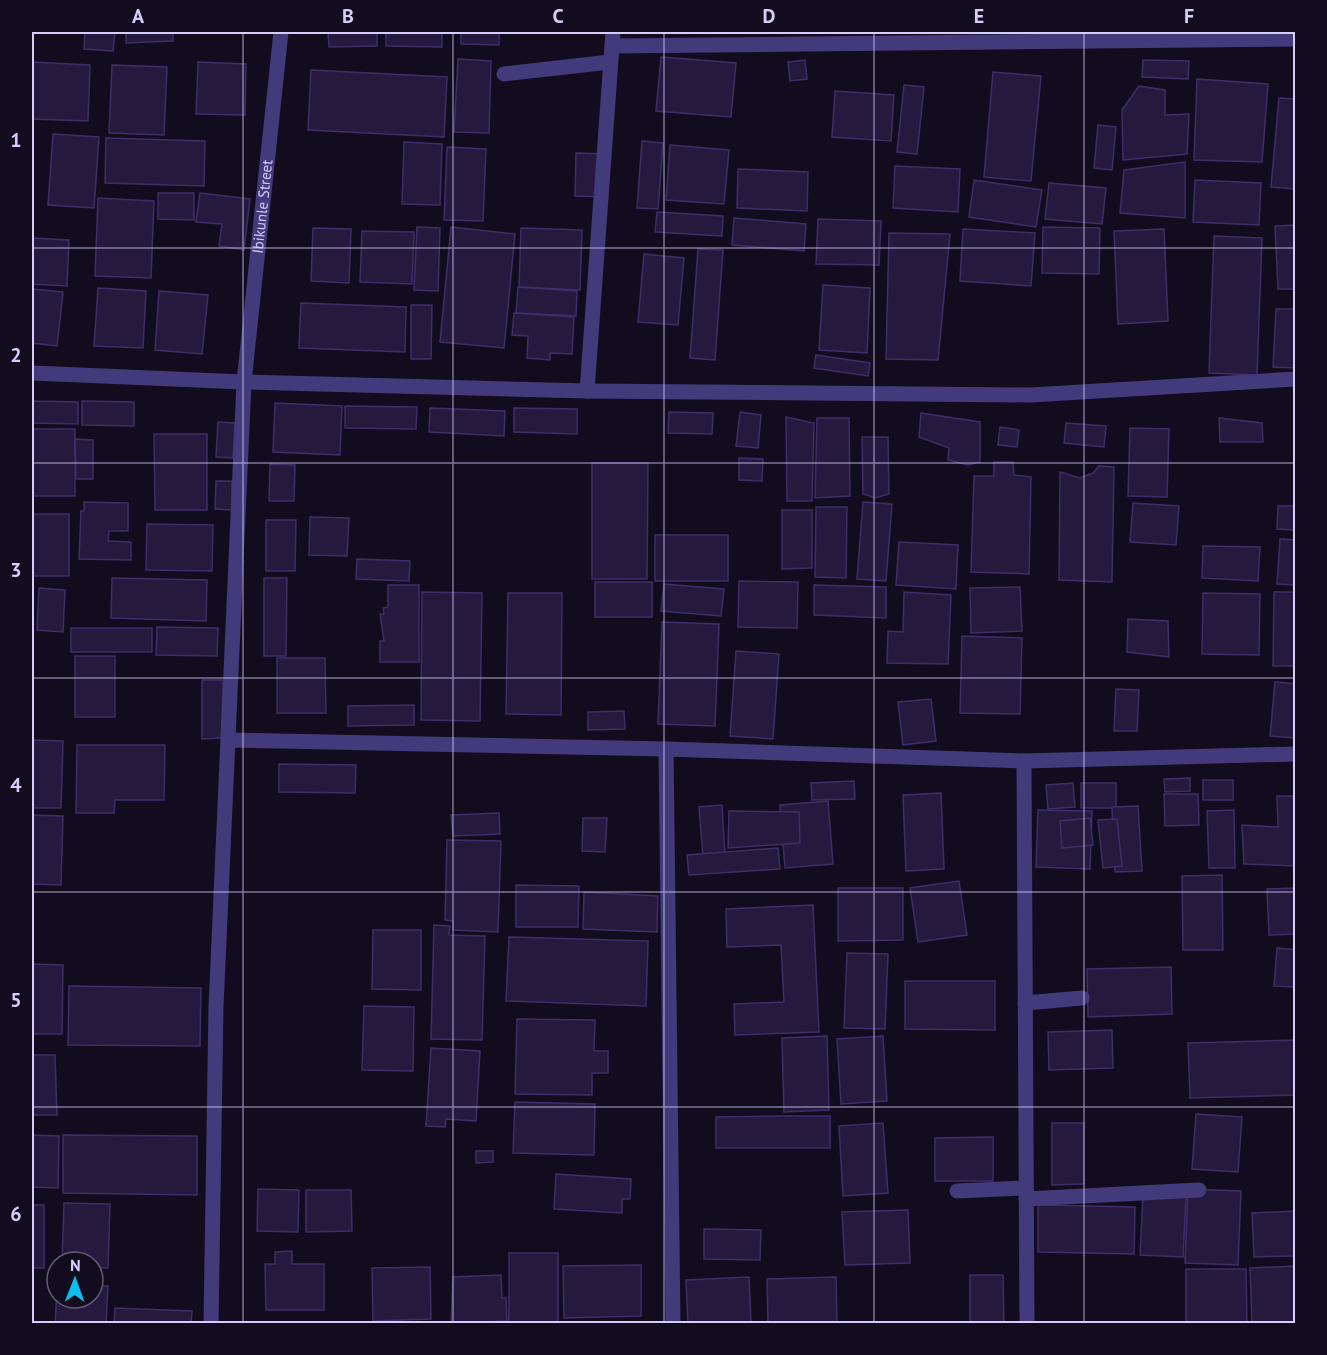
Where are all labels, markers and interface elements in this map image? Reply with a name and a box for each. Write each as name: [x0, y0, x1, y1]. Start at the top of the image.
text: A: [132, 3, 145, 29]
text: B: [342, 3, 354, 29]
text: C: [552, 3, 564, 29]
text: D: [763, 3, 776, 29]
text: E: [974, 3, 984, 29]
text: F: [1184, 3, 1194, 29]
text: 1: [10, 127, 22, 153]
street label: Ibikunle Street: [248, 159, 276, 255]
text: 2: [10, 342, 22, 368]
text: 3: [10, 557, 22, 583]
text: 4: [10, 772, 22, 798]
text: 5: [10, 987, 22, 1013]
text: 6: [10, 1201, 22, 1227]
north arrow: [45, 1250, 105, 1310]
text: N: [70, 1255, 81, 1275]

